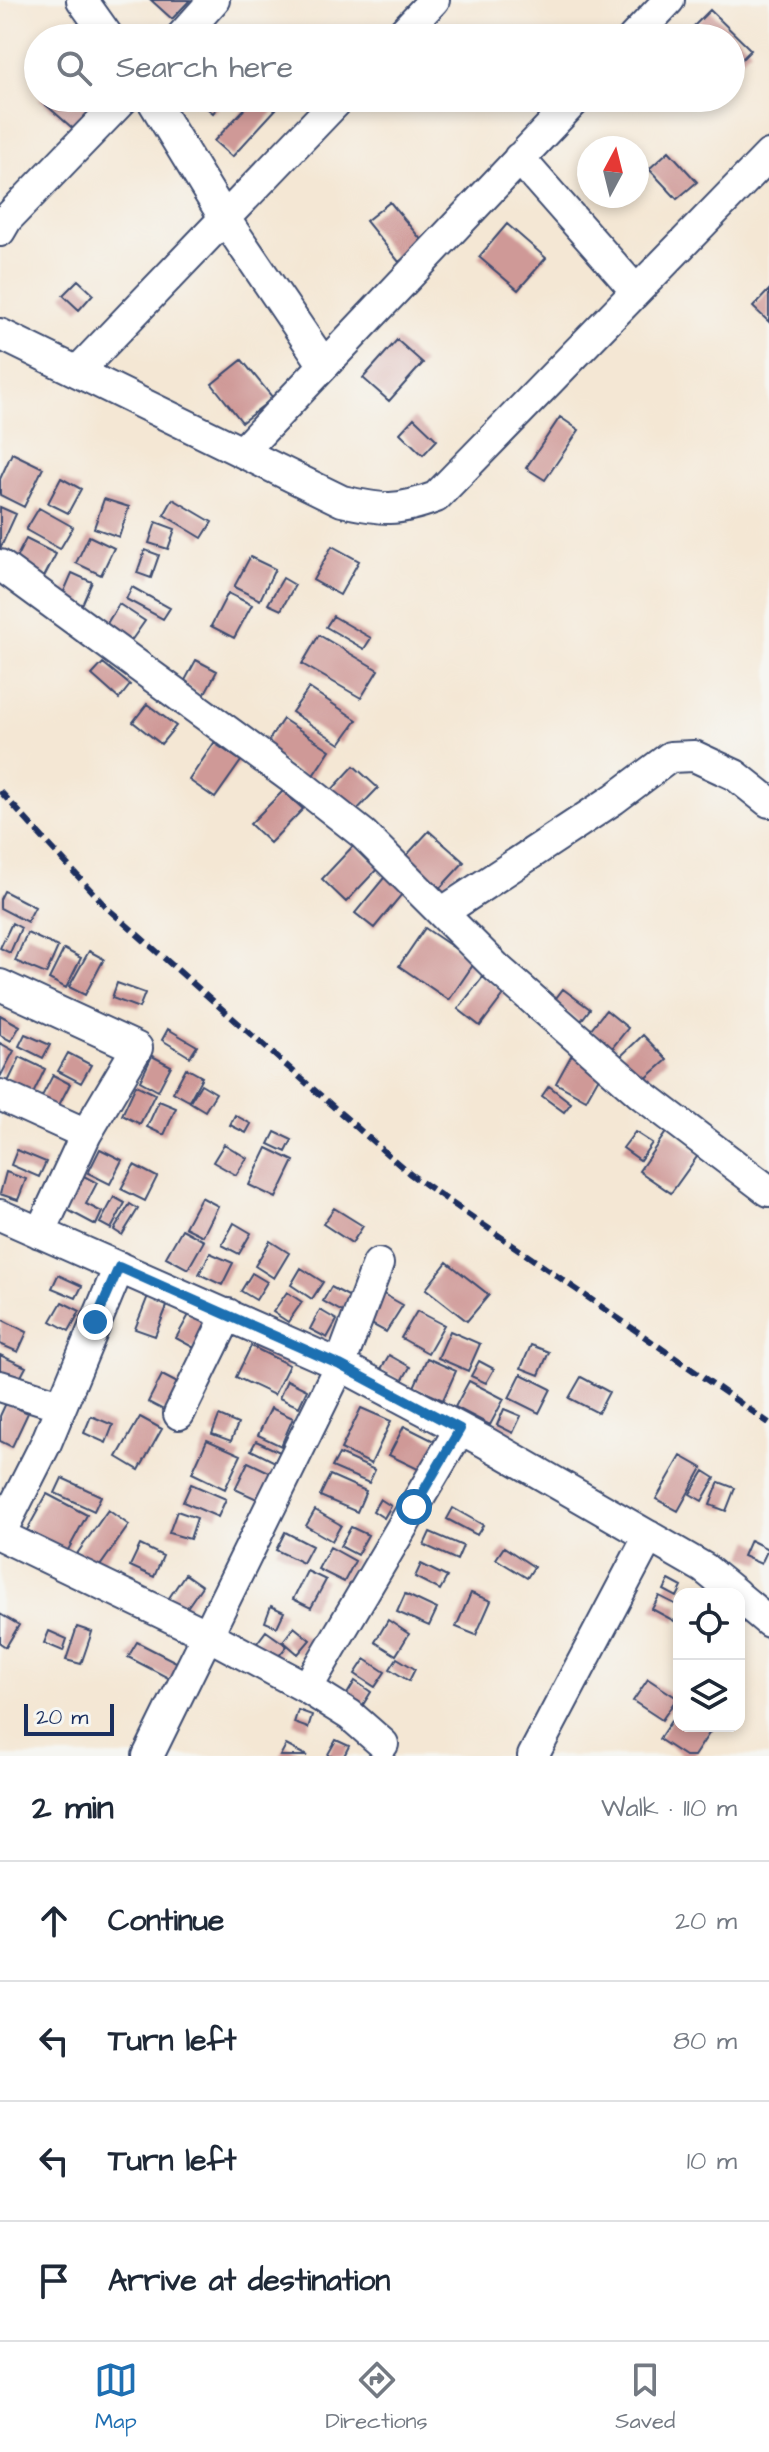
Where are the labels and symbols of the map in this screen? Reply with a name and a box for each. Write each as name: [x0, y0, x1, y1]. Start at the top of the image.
north arrow: [577, 136, 649, 208]
route end: [77, 1304, 113, 1340]
route start: [396, 1489, 432, 1525]
scale bar: [24, 1700, 114, 1736]

